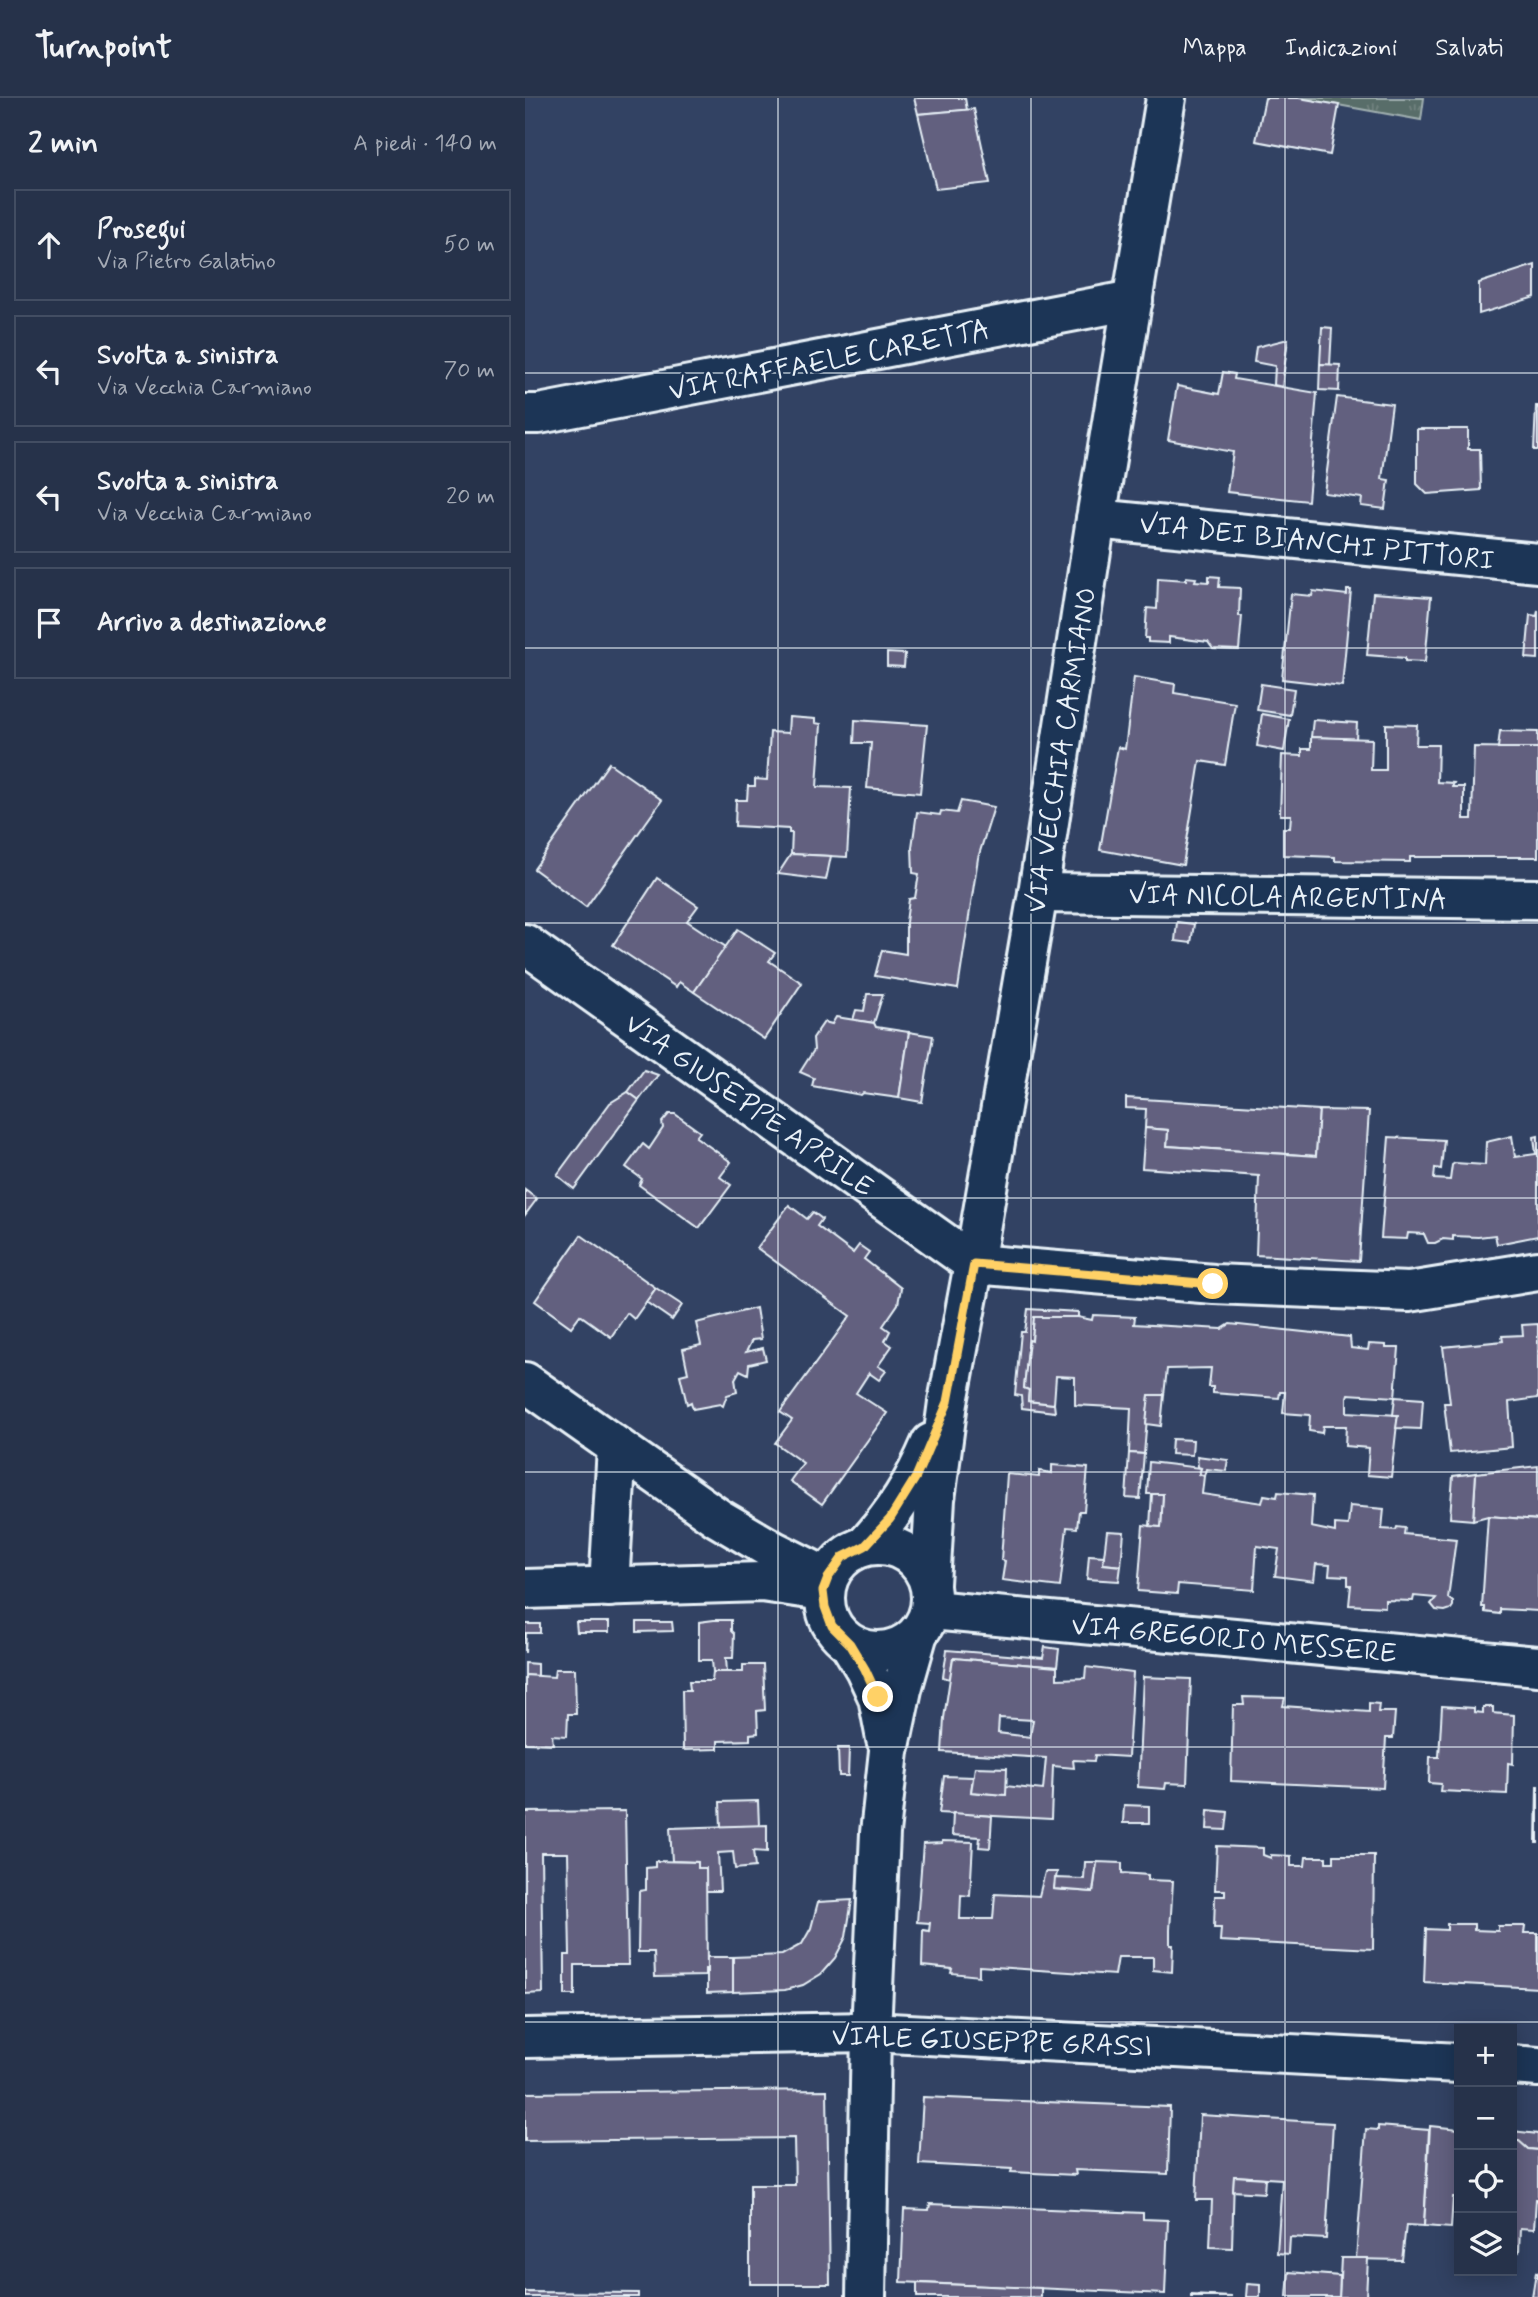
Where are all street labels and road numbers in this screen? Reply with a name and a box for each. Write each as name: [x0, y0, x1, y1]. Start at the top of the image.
street label: VIA RAFFAELE CARETTA: [666, 312, 993, 411]
street label: VIA DEI BIANCHI PITTORI: [1137, 506, 1496, 581]
street label: VIA VECCHIA CARMIANO: [1018, 585, 1107, 916]
street label: VIA NICOLA ARGENTINA: [1128, 877, 1448, 920]
street label: VIA GIUSEPPE APRILE: [617, 1006, 881, 1206]
street label: VIA GREGORIO MESSERE: [1070, 1608, 1398, 1673]
street label: VIALE GIUSEPPE GRASSI: [831, 2018, 1153, 2067]

